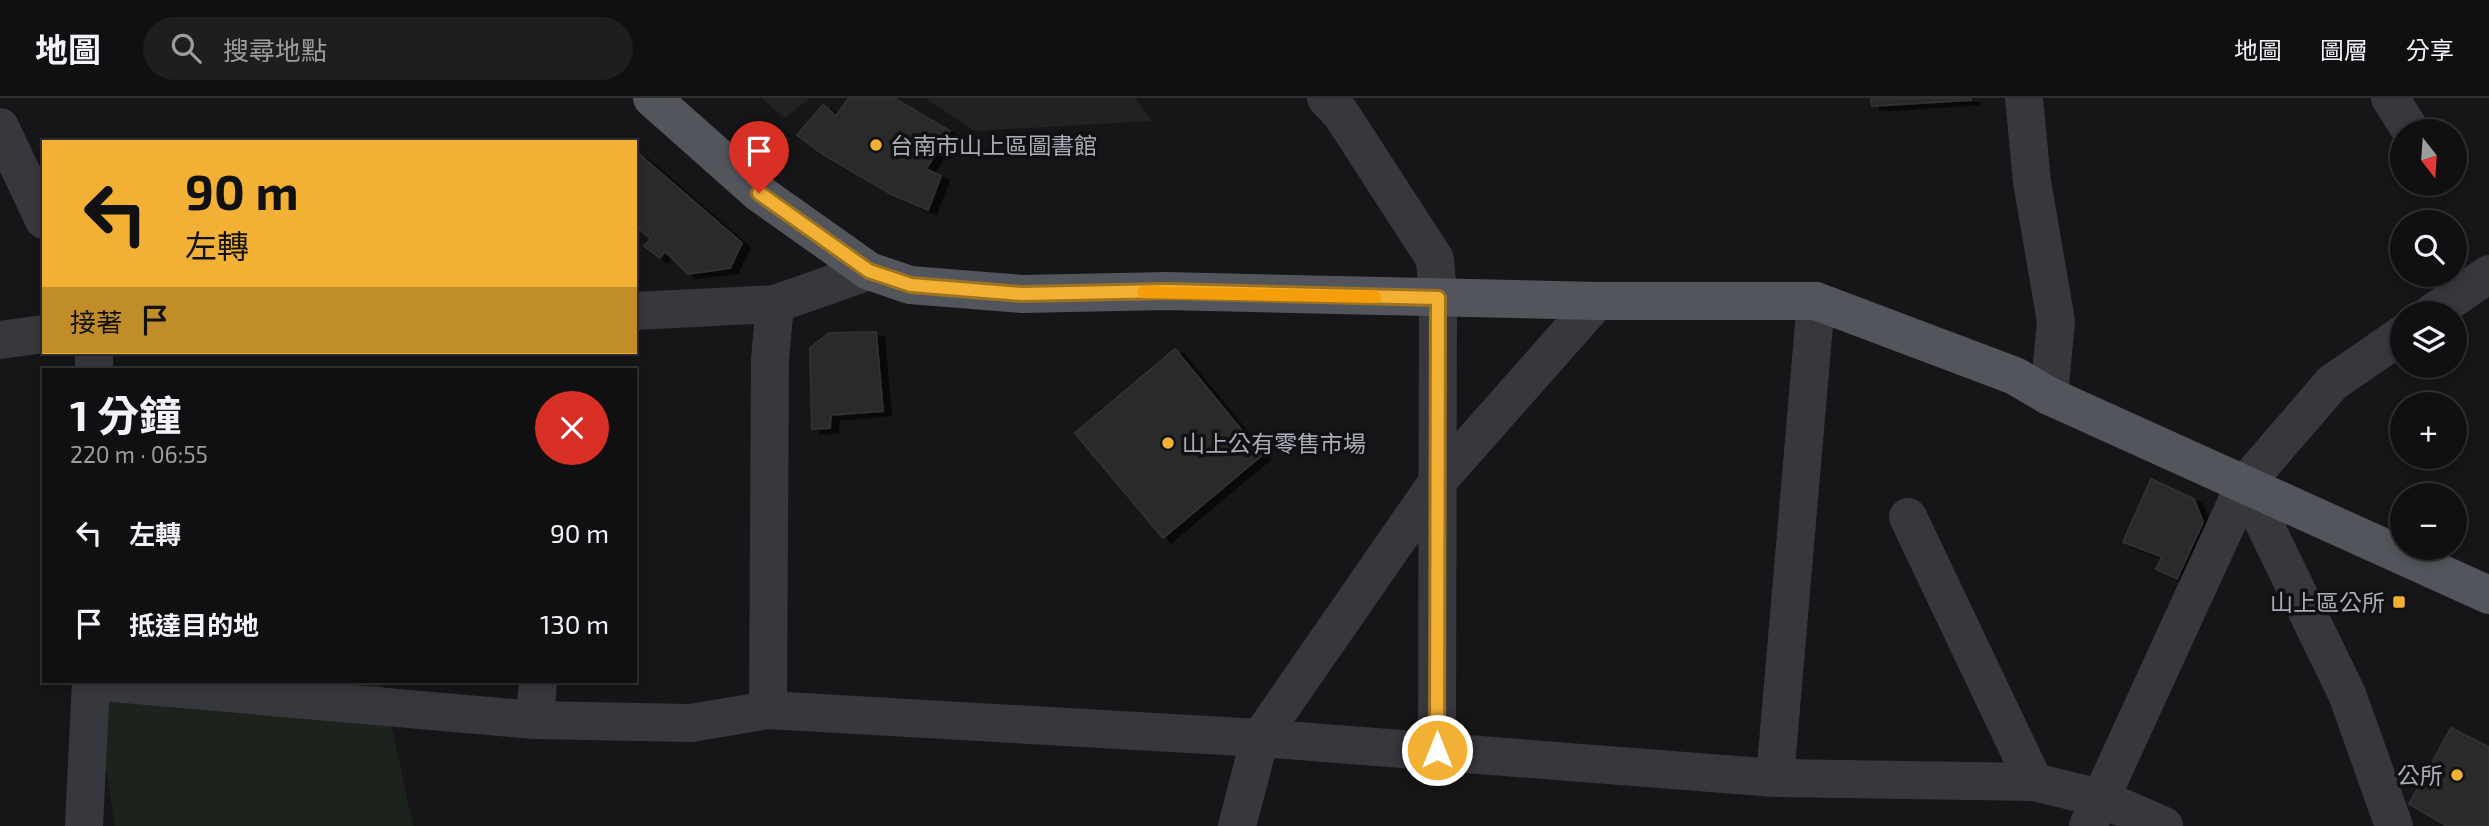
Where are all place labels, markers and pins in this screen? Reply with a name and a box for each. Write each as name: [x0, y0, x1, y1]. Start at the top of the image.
pin: [729, 121, 789, 193]
place label: 台南市山上區圖書館: [890, 131, 1097, 159]
marker: 台南市山上區圖書館: [868, 137, 884, 153]
place label: 山上公有零售市場: [1182, 429, 1366, 457]
marker: 山上公有零售市場: [1160, 435, 1176, 451]
place label: 山上區公所: [2270, 588, 2385, 616]
marker: 山上區公所: [2391, 594, 2407, 610]
place label: 公所: [2397, 761, 2443, 789]
marker: 公所: [2449, 767, 2465, 783]

